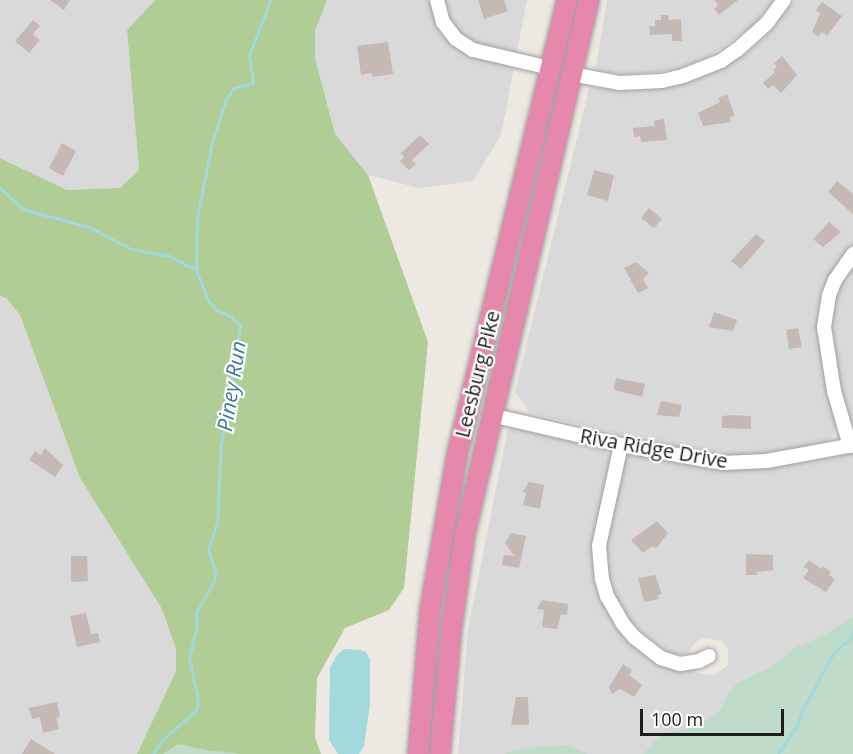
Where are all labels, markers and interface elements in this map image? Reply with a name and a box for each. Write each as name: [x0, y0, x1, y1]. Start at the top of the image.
street label: Leesburg Pike: [450, 308, 504, 440]
water label: Piney Run: [211, 339, 251, 433]
street label: Riva Ridge Drive: [578, 423, 730, 473]
scale bar: [643, 697, 787, 735]
text: 100 m: [651, 707, 703, 731]

